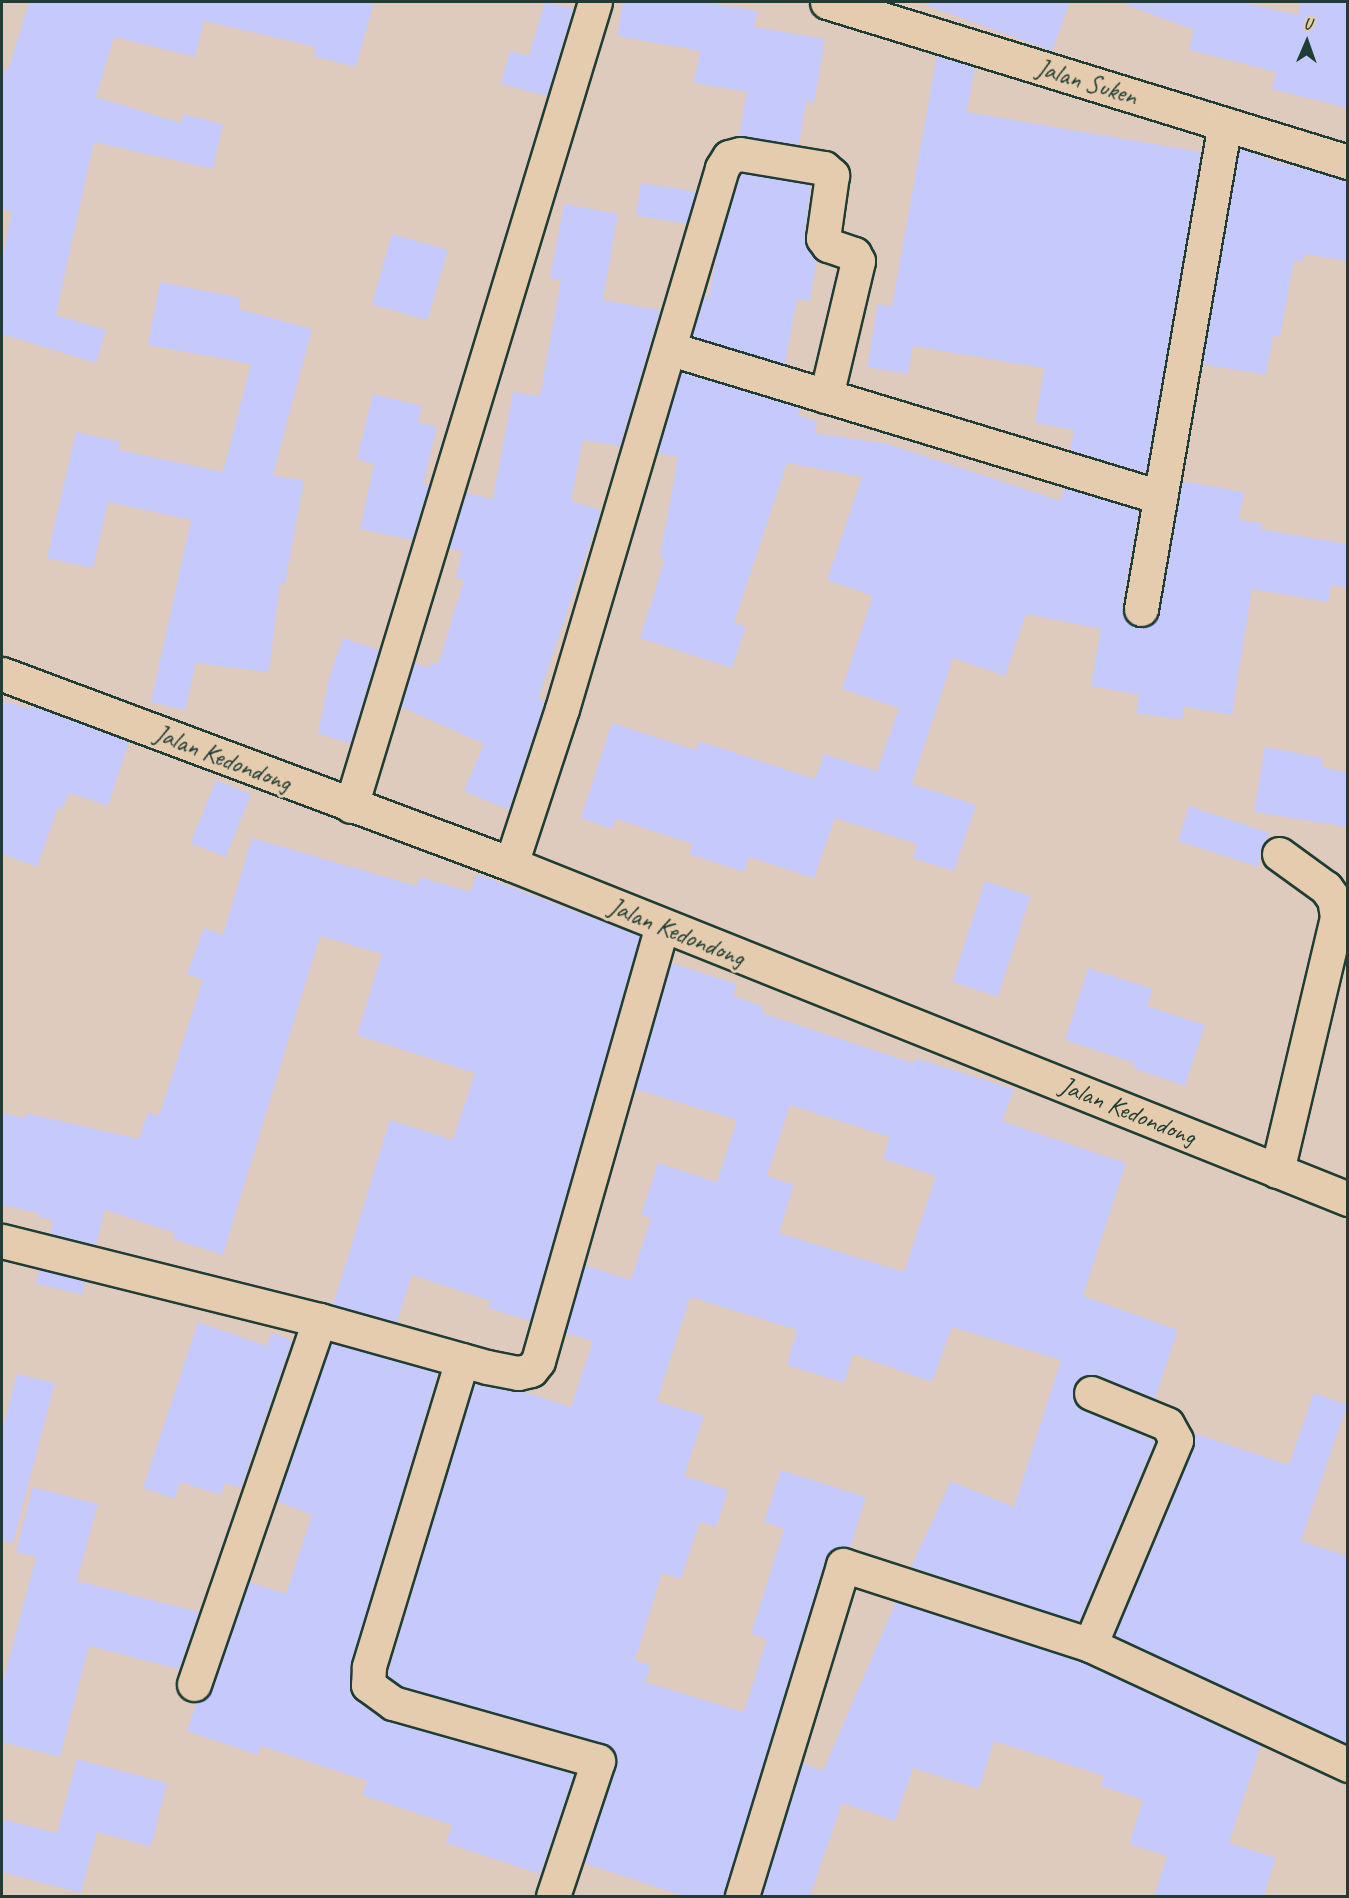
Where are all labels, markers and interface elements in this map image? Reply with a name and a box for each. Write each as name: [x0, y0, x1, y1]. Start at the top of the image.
north arrow: [1277, 12, 1337, 72]
text: U: [1303, 14, 1312, 34]
street label: Jalan Suken: [1033, 52, 1141, 112]
street label: Jalan Kedondong: [150, 718, 296, 798]
street label: Jalan Kedondong: [605, 891, 749, 973]
street label: Jalan Kedondong: [1056, 1070, 1200, 1152]

